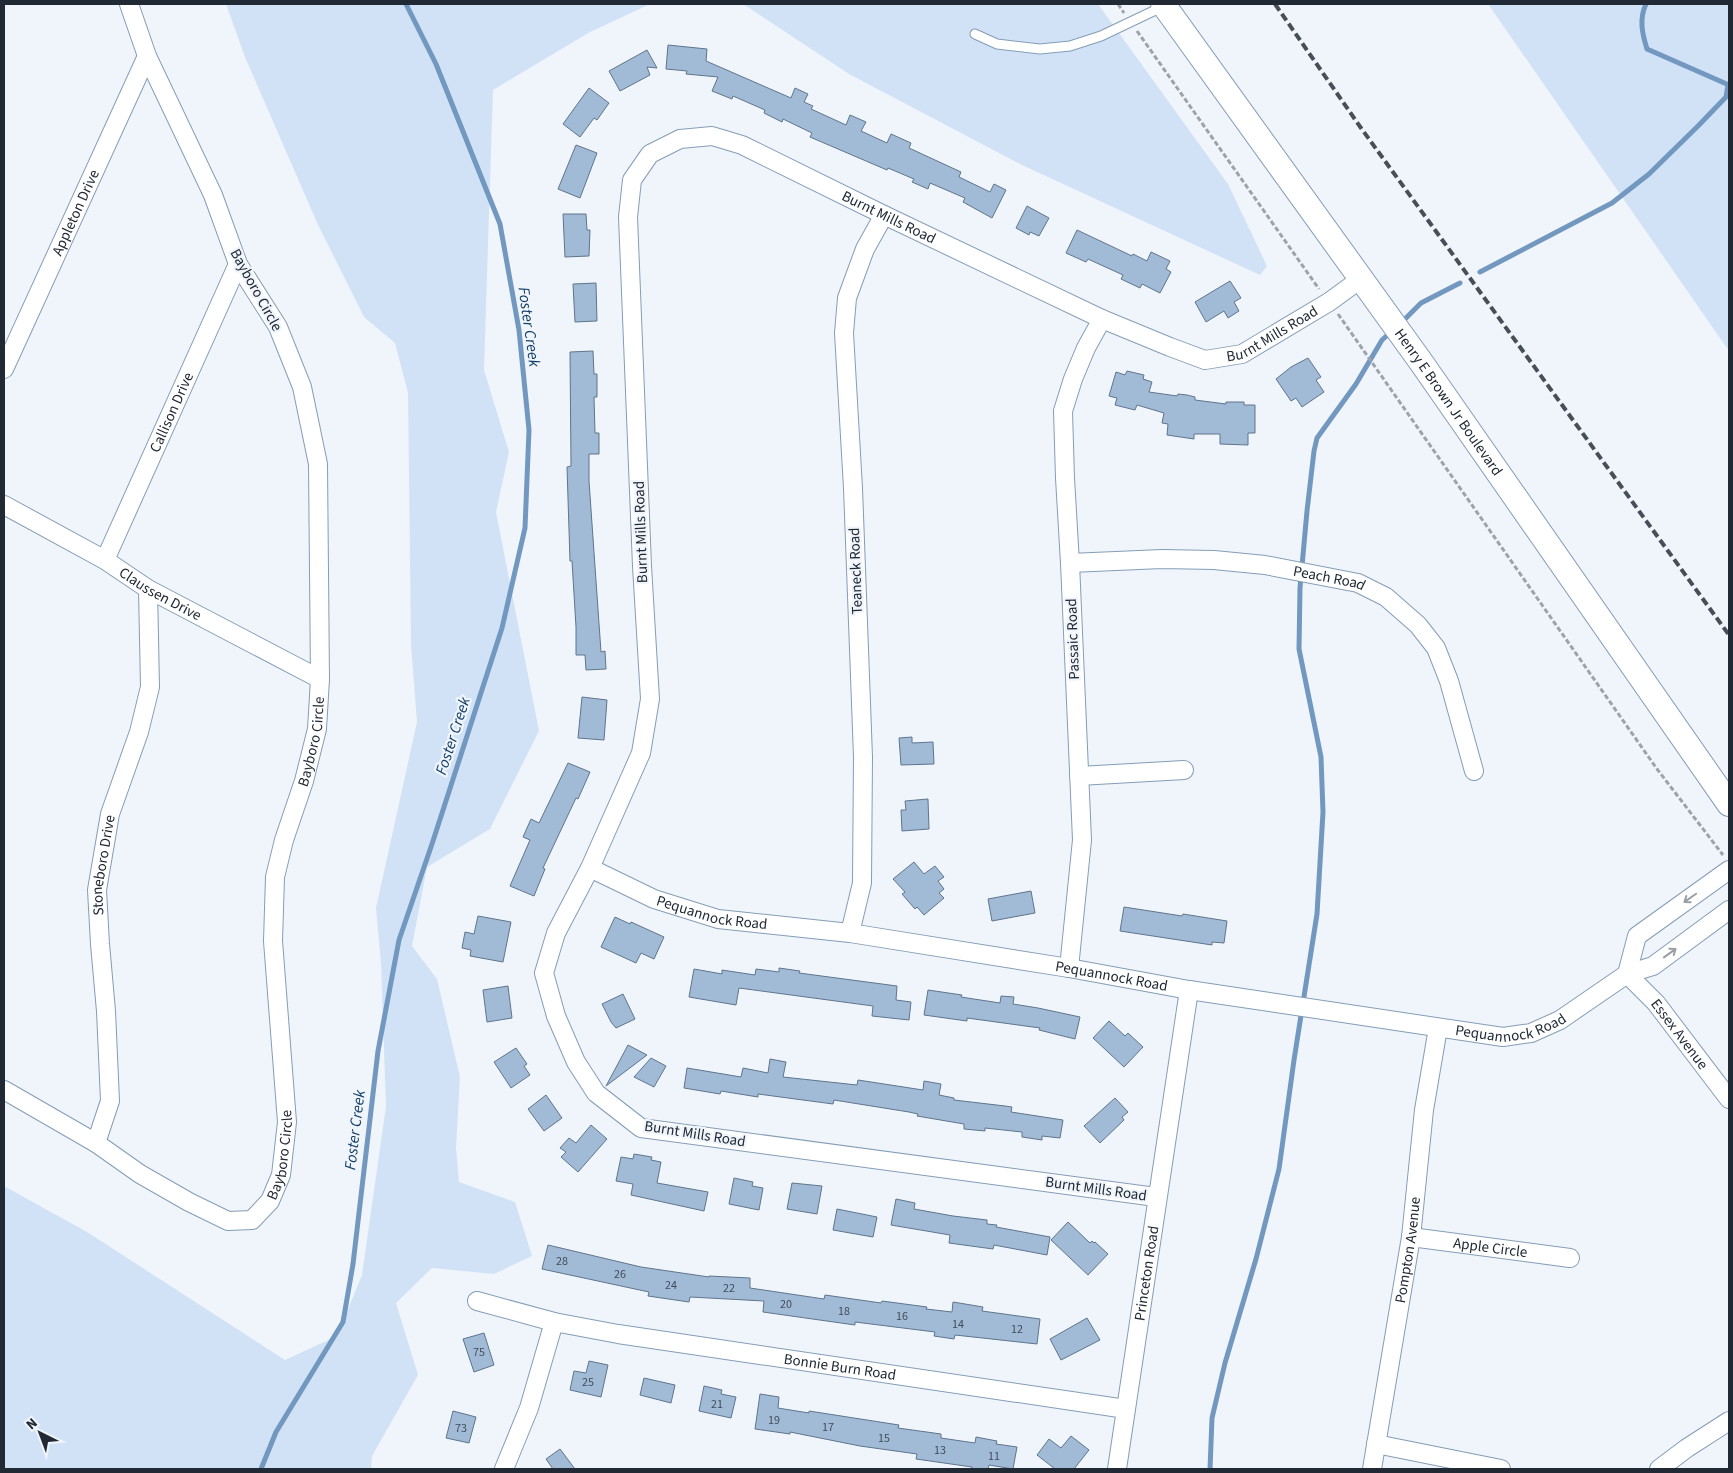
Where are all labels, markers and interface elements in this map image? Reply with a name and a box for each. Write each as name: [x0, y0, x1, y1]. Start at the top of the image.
street label: Appleton Drive: [47, 166, 104, 259]
street label: Burnt Mills Road: [838, 185, 940, 249]
street label: Bayboro Circle: [225, 245, 287, 335]
water label: Foster Creek: [513, 286, 546, 369]
street label: Burnt Mills Road: [1225, 301, 1322, 367]
street label: Henry E Brown Jr Boulevard: [1390, 324, 1508, 480]
street label: Callison Drive: [144, 369, 199, 456]
street label: Burnt Mills Road: [629, 481, 653, 583]
street label: Teaneck Road: [844, 527, 868, 615]
street label: Peach Road: [1292, 560, 1369, 596]
street label: Claussen Drive: [115, 562, 205, 626]
street label: Passaic Road: [1061, 598, 1085, 680]
water label: Foster Creek: [430, 694, 476, 778]
street label: Bayboro Circle: [292, 696, 329, 789]
street label: Stoneboro Drive: [86, 813, 120, 916]
street label: Pequannock Road: [654, 890, 769, 935]
one-way arrow: [1683, 893, 1697, 903]
one-way arrow: [1663, 948, 1677, 958]
street label: Pequannock Road: [1054, 955, 1169, 996]
street label: Essex Avenue: [1646, 994, 1713, 1074]
street label: Pequannock Road: [1454, 1008, 1571, 1047]
water label: Foster Creek: [339, 1088, 371, 1171]
street label: Bayboro Circle: [261, 1109, 298, 1203]
street label: Burnt Mills Road: [643, 1116, 747, 1152]
street label: Burnt Mills Road: [1044, 1171, 1148, 1207]
street label: Pompton Avenue: [1390, 1196, 1426, 1305]
street label: Princeton Road: [1129, 1224, 1164, 1322]
street label: Apple Circle: [1452, 1232, 1529, 1263]
house number: 28: [556, 1253, 568, 1270]
house number: 26: [614, 1266, 626, 1283]
house number: 24: [665, 1277, 677, 1294]
house number: 22: [723, 1280, 735, 1297]
house number: 20: [780, 1296, 792, 1313]
house number: 18: [838, 1303, 850, 1320]
house number: 16: [896, 1308, 908, 1325]
house number: 14: [952, 1316, 964, 1333]
house number: 12: [1011, 1321, 1023, 1338]
house number: 75: [473, 1344, 485, 1361]
street label: Bonnie Burn Road: [782, 1348, 898, 1385]
house number: 25: [582, 1374, 594, 1391]
house number: 21: [711, 1396, 723, 1413]
north arrow: [15, 1408, 65, 1458]
house number: 19: [768, 1412, 780, 1429]
text: N: [22, 1414, 42, 1435]
house number: 17: [822, 1419, 834, 1436]
house number: 73: [455, 1420, 467, 1437]
house number: 15: [878, 1430, 890, 1447]
house number: 13: [934, 1442, 946, 1459]
house number: 11: [988, 1448, 1000, 1465]

